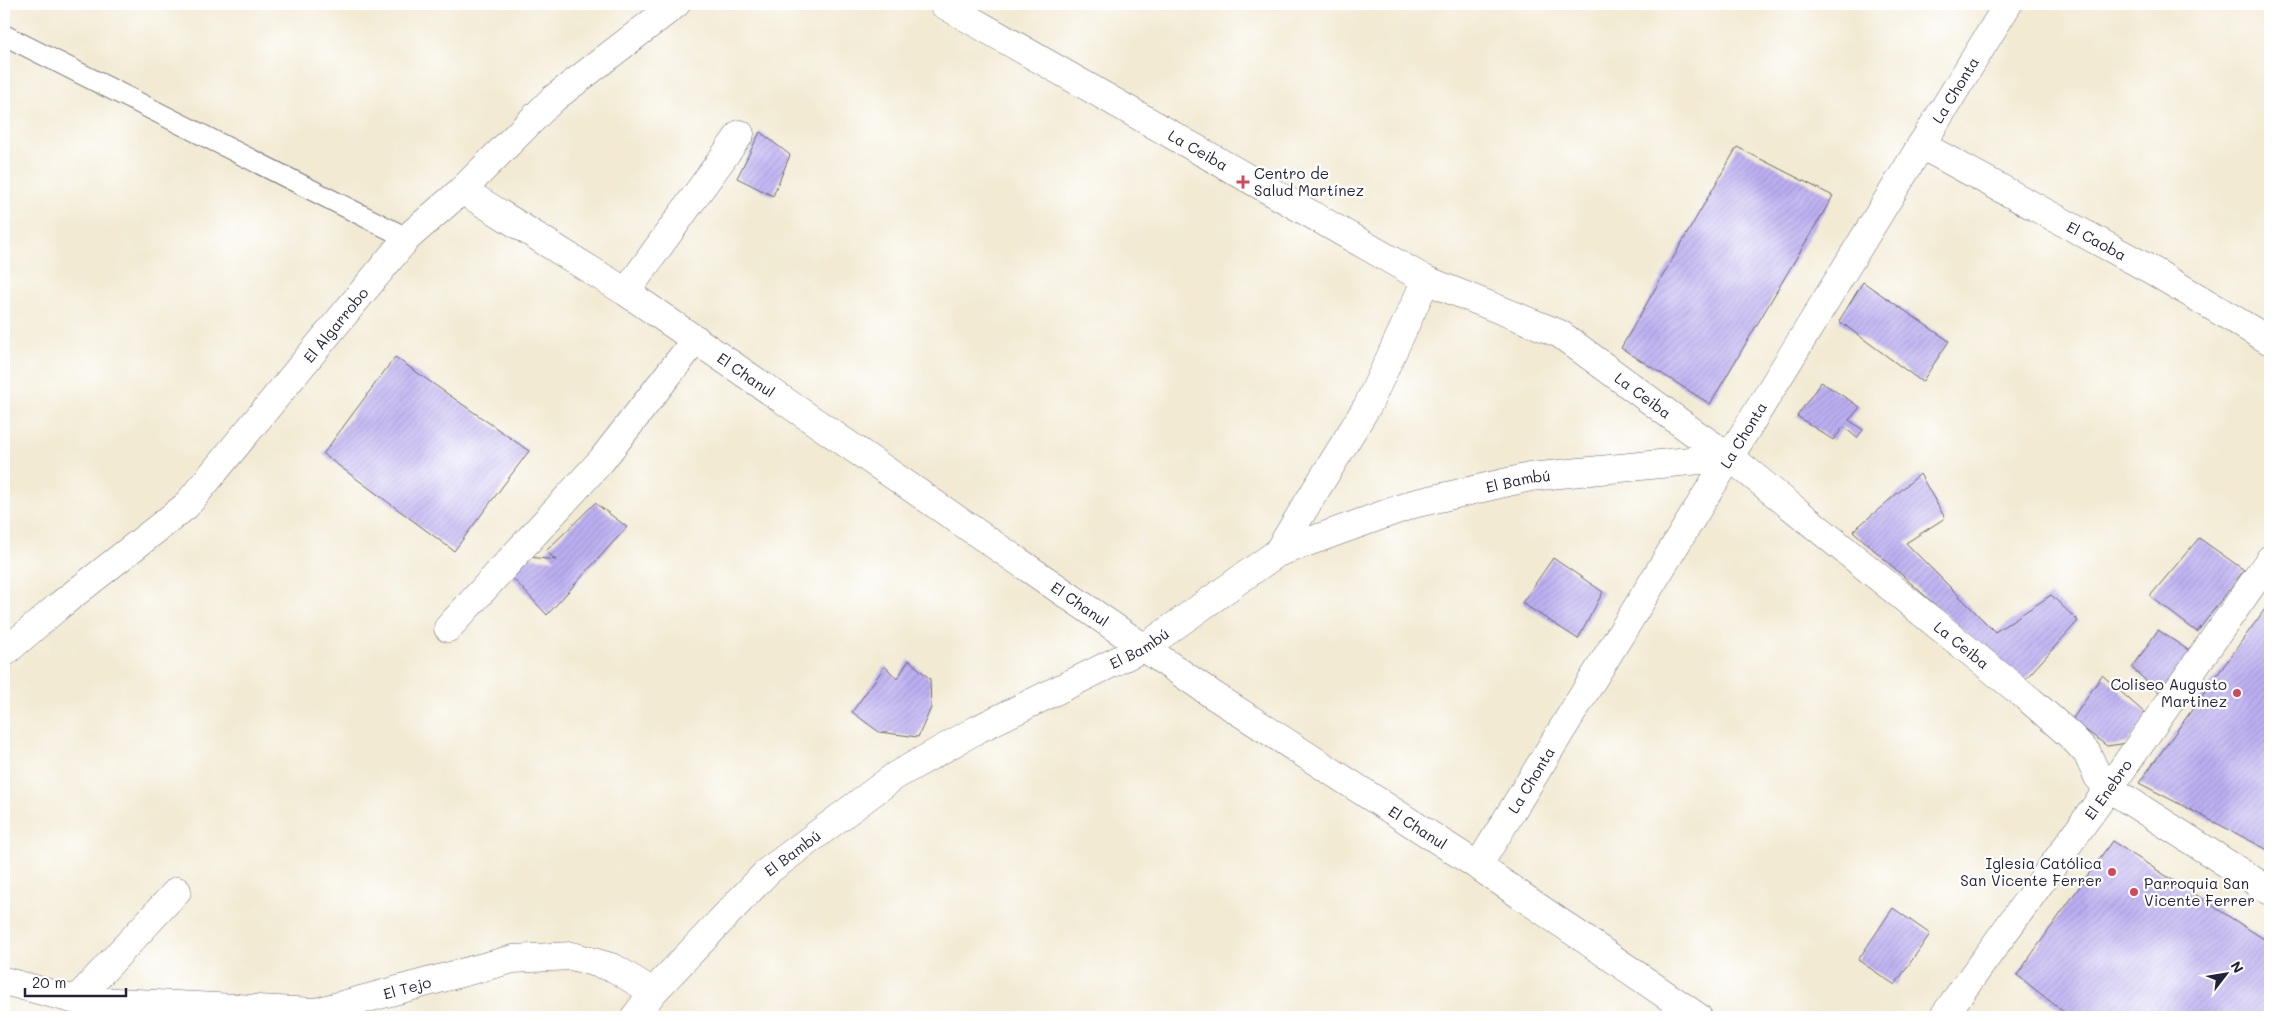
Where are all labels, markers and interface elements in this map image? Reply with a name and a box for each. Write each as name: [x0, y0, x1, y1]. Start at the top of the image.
street label: La Chonta: [1927, 53, 1983, 127]
street label: La Ceiba: [1165, 125, 1232, 175]
place label: Centro de Salud Martínez: [1254, 163, 1364, 200]
marker: Centro de Salud Martínez: [1236, 175, 1250, 189]
street label: El Caoba: [2063, 216, 2130, 265]
street label: El Algarrobo: [299, 283, 373, 366]
street label: El Chanul: [713, 348, 779, 401]
street label: La Ceiba: [1611, 368, 1675, 423]
street label: La Chonta: [1715, 398, 1771, 472]
street label: El Bambú: [1484, 465, 1551, 497]
street label: El Chanul: [1047, 577, 1113, 631]
street label: La Ceiba: [1930, 616, 1994, 673]
street label: El Bambú: [1106, 623, 1173, 673]
place label: Coliseo Augusto Martinez: [2110, 674, 2227, 711]
marker: Coliseo Augusto Martinez: [2231, 687, 2243, 699]
street label: La Chonta: [1503, 743, 1559, 817]
street label: El Enebro: [2079, 755, 2136, 823]
street label: El Chanul: [1385, 801, 1451, 854]
street label: El Bambú: [760, 825, 824, 881]
place label: Iglesia Católica San Vicente Ferrer: [1960, 853, 2102, 890]
marker: Iglesia Católica San Vicente Ferrer: [2106, 866, 2118, 878]
place label: Parroquia San Vicente Ferrer: [2144, 873, 2255, 910]
marker: Parroquia San Vicente Ferrer: [2128, 886, 2140, 898]
north arrow: [2202, 948, 2252, 998]
text: N: [2227, 958, 2248, 977]
scale bar: [25, 966, 126, 998]
street label: El Tejo: [381, 971, 433, 1004]
text: 20 m: [32, 972, 66, 992]

